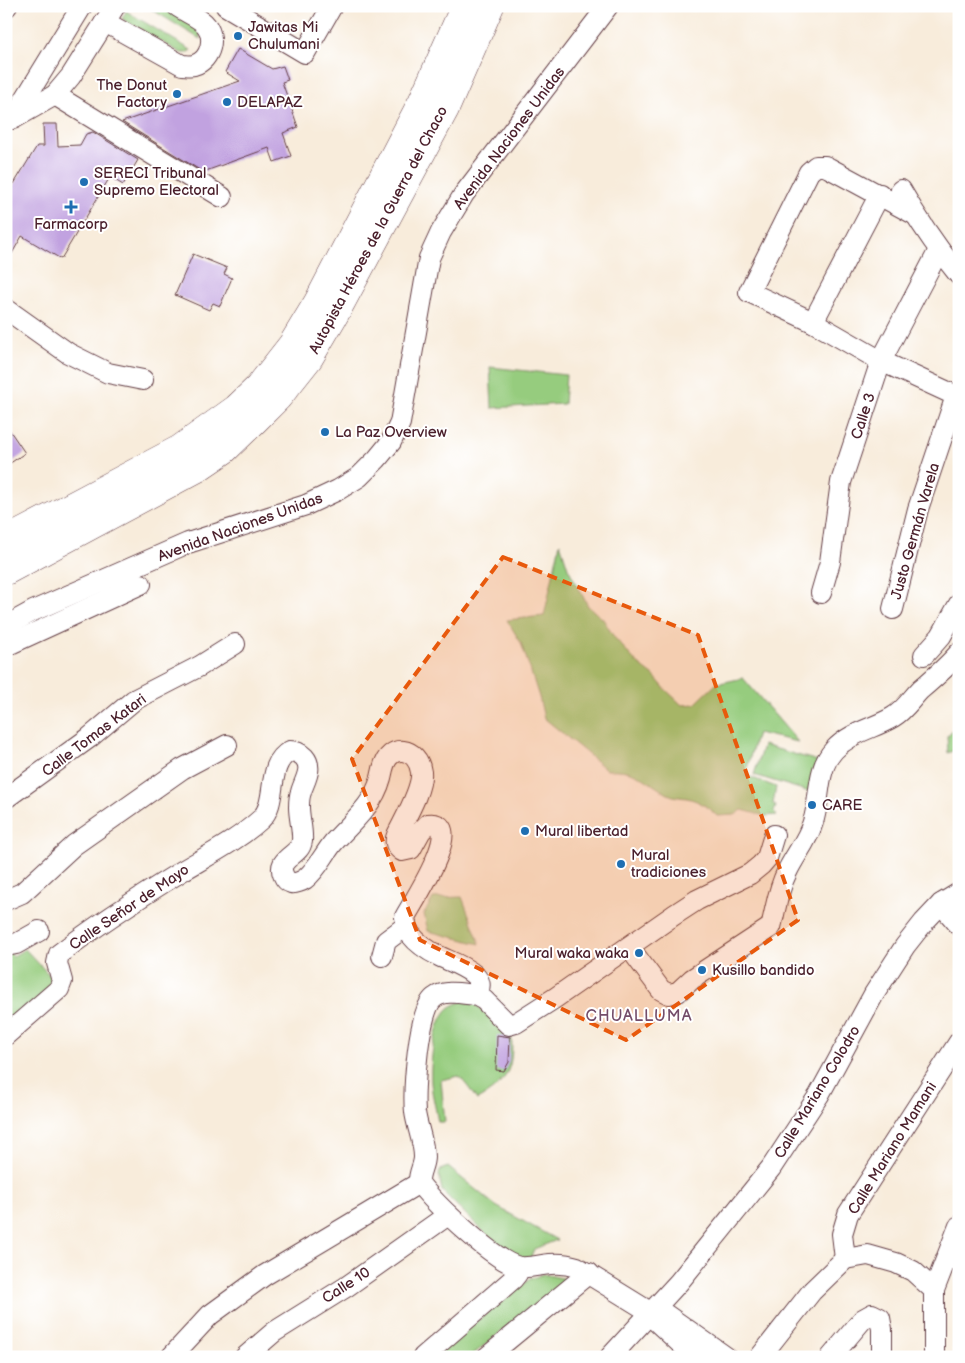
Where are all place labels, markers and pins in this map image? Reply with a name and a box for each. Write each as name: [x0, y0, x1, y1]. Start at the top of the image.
place label: Jawitas Mi Chulumani: [248, 18, 320, 54]
marker: Jawitas Mi Chulumani: [232, 30, 244, 42]
place label: The Donut Factory: [97, 76, 167, 112]
marker: The Donut Factory: [171, 88, 183, 100]
place label: DELAPAZ: [237, 93, 303, 112]
marker: DELAPAZ: [221, 96, 233, 108]
place label: SERECI Tribunal Supremo Electoral: [94, 164, 219, 200]
marker: SERECI Tribunal Supremo Electoral: [78, 176, 90, 188]
marker: Farmacorp: [65, 201, 77, 213]
place label: Farmacorp: [34, 215, 108, 234]
place label: La Paz Overview: [335, 423, 447, 442]
marker: La Paz Overview: [319, 426, 331, 438]
place label: CARE: [822, 796, 862, 815]
marker: CARE: [806, 799, 818, 811]
place label: Mural libertad: [535, 822, 628, 841]
marker: Mural libertad: [519, 825, 531, 837]
place label: Mural tradiciones: [631, 846, 707, 882]
marker: Mural tradiciones: [615, 858, 627, 870]
place label: Mural waka waka: [515, 944, 629, 963]
marker: Mural waka waka: [633, 947, 645, 959]
place label: Kusillo bandido: [712, 961, 814, 980]
marker: Kusillo bandido: [696, 964, 708, 976]

